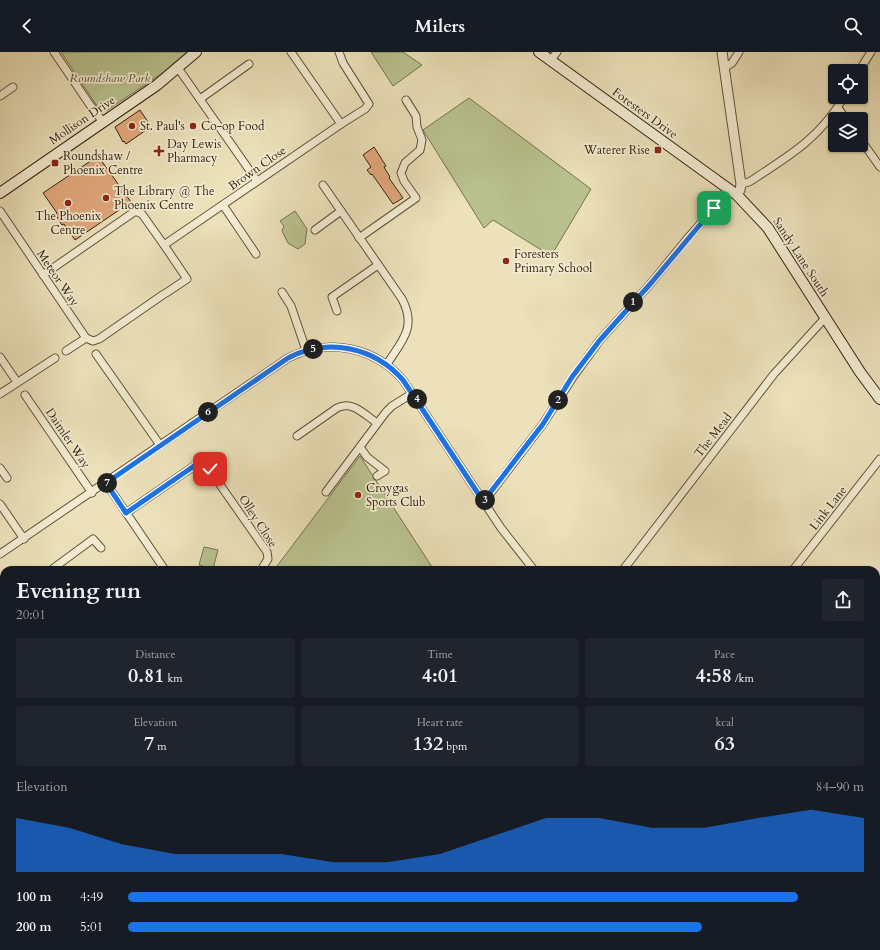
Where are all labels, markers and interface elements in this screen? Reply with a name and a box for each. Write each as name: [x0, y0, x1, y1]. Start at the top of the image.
text: Milers: [415, 14, 465, 39]
icon: back: [16, 15, 38, 37]
icon: search: [842, 15, 864, 37]
map controls: [828, 64, 868, 152]
button: locate: [828, 64, 868, 104]
park label: Roundshaw Park: [70, 70, 150, 86]
street label: Foresters Drive: [609, 84, 681, 142]
street label: Mollison Drive: [46, 92, 118, 148]
button: layers: [828, 112, 868, 152]
place label: St. Paul's: [140, 118, 185, 134]
place label: Co-op Food: [201, 118, 265, 134]
marker: St. Paul's: [127, 121, 137, 131]
marker: Co-op Food: [188, 121, 198, 131]
place label: Day Lewis Pharmacy: [167, 136, 221, 166]
street label: Brown Close: [225, 142, 289, 194]
place label: Waterer Rise: [583, 142, 650, 158]
marker: Waterer Rise: [653, 145, 663, 155]
marker: Day Lewis Pharmacy: [154, 146, 164, 156]
place label: Roundshaw / Phoenix Centre: [63, 148, 143, 178]
marker: Roundshaw / Phoenix Centre: [50, 158, 60, 168]
place label: The Library @ The Phoenix Centre: [114, 183, 214, 213]
pin: [697, 191, 731, 225]
marker: The Library @ The Phoenix Centre: [101, 193, 111, 203]
icon: arrive: [703, 197, 725, 219]
marker: The Phoenix Centre: [63, 198, 73, 208]
place label: The Phoenix Centre: [35, 208, 101, 238]
street label: Sandy Lane South: [769, 214, 833, 300]
place label: Foresters Primary School: [514, 246, 592, 276]
street label: Meteor Way: [33, 247, 83, 310]
marker: Foresters Primary School: [501, 256, 511, 266]
pin: 1: [623, 292, 643, 312]
text: 1: [630, 294, 636, 309]
pin: 5: [303, 339, 323, 359]
text: 5: [310, 341, 316, 356]
pin: 4: [407, 389, 427, 409]
pin: 2: [548, 390, 568, 410]
text: 4: [414, 391, 420, 406]
text: 2: [555, 392, 561, 407]
pin: 6: [198, 402, 218, 422]
text: 6: [205, 404, 211, 419]
street label: Daimler Way: [42, 405, 94, 472]
street label: The Mead: [691, 409, 736, 461]
pin: [193, 452, 227, 486]
icon: check: [199, 458, 221, 480]
pin: 7: [97, 473, 117, 493]
text: 7: [104, 475, 110, 490]
place label: Croygas Sports Club: [366, 480, 426, 510]
street label: Link Lane: [806, 483, 850, 533]
marker: Croygas Sports Club: [353, 490, 363, 500]
pin: 3: [475, 490, 495, 510]
street label: Olley Close: [235, 492, 281, 550]
text: 3: [482, 492, 488, 507]
text: Evening run: [16, 576, 141, 606]
button: share: [822, 579, 864, 621]
text: 20:01: [16, 606, 46, 624]
text: Distance: [135, 647, 175, 662]
text: Time: [427, 647, 453, 662]
text: Pace: [714, 647, 735, 662]
text: 0.81: [128, 662, 165, 689]
text: 4:01: [422, 662, 458, 689]
text: 4:58: [696, 662, 732, 689]
text: km: [165, 671, 183, 686]
text: /km: [732, 671, 754, 686]
text: Elevation: [133, 715, 177, 730]
text: Heart rate: [417, 715, 463, 730]
text: kcal: [715, 715, 734, 730]
text: 7: [144, 730, 154, 757]
text: 132: [413, 730, 443, 757]
text: 63: [714, 730, 735, 757]
text: m: [154, 739, 167, 754]
text: bpm: [443, 739, 467, 754]
text: Elevation: [16, 778, 68, 796]
text: 84–90 m: [816, 778, 864, 796]
text: 100 m: [16, 888, 51, 906]
text: 4:49: [80, 888, 103, 906]
text: 200 m: [16, 918, 51, 936]
text: 5:01: [80, 918, 103, 936]

